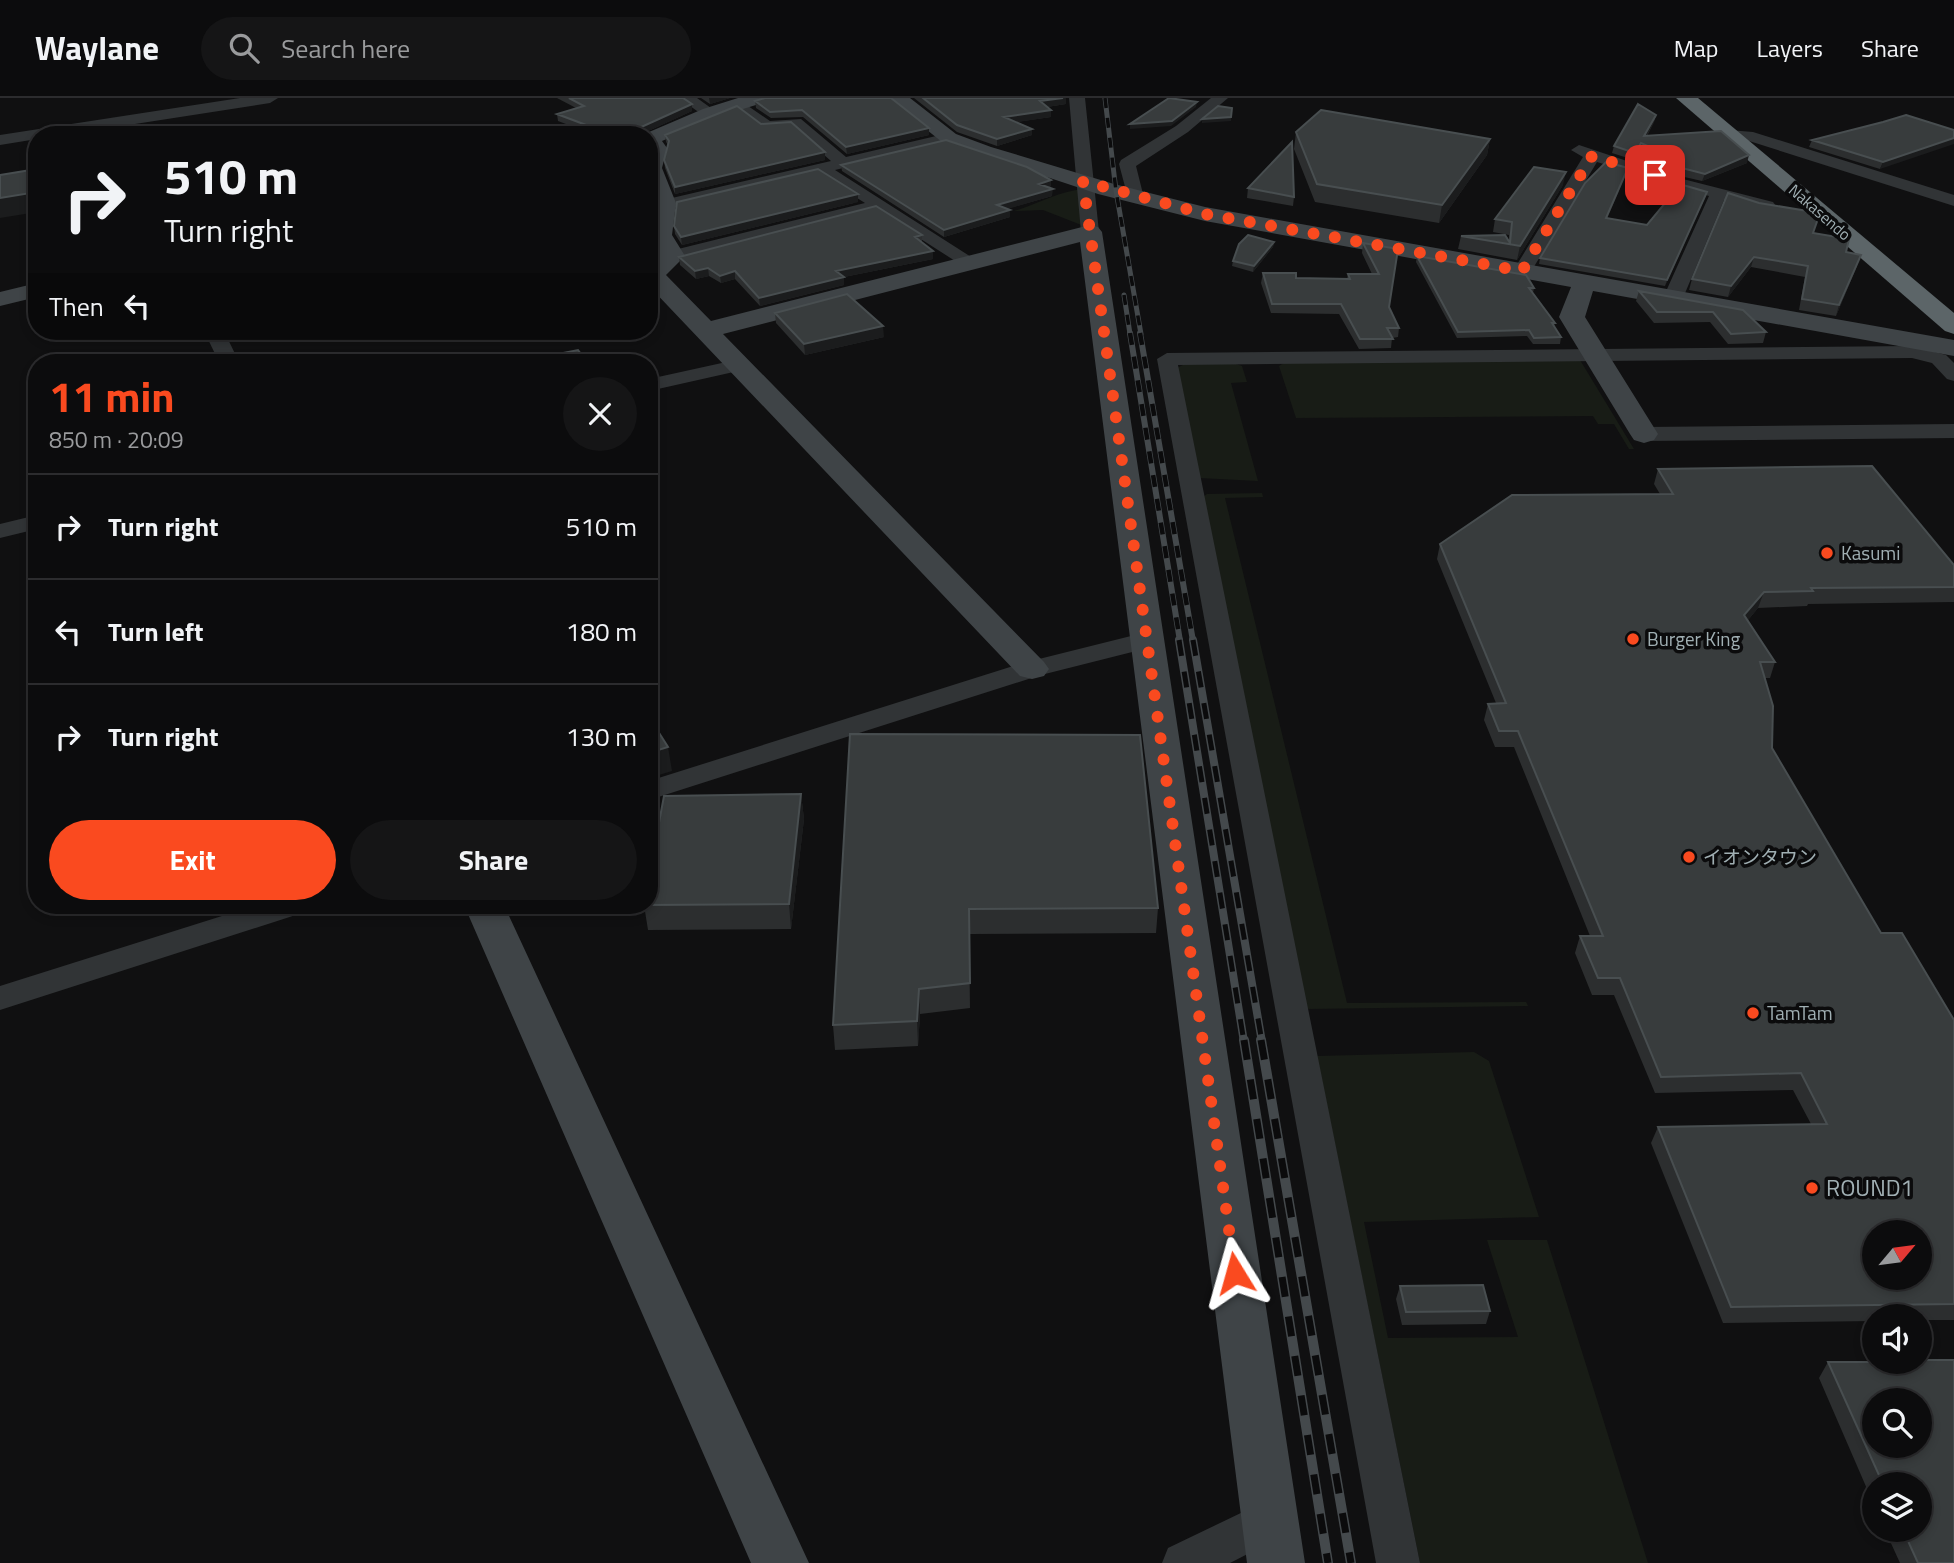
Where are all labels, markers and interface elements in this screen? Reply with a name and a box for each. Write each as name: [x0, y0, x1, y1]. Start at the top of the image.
search box: [201, 17, 691, 80]
text: Waylane: [35, 23, 159, 73]
icon: search: [225, 29, 263, 67]
text: Search here: [281, 29, 410, 68]
text: Map: [1674, 30, 1719, 66]
text: Layers: [1757, 30, 1823, 66]
text: Share: [1861, 30, 1919, 66]
text: 510 m: [164, 138, 298, 213]
pin: [1625, 145, 1685, 205]
icon: right: [49, 154, 140, 245]
icon: arrive: [1636, 156, 1674, 194]
street label: Nakasendo: [1784, 178, 1856, 246]
text: Turn right: [164, 206, 293, 254]
text: Then: [49, 287, 104, 326]
icon: left: [118, 287, 156, 325]
text: 11 min: [49, 364, 175, 428]
button: close: [563, 377, 637, 451]
text: 850 m · 20:09: [49, 422, 184, 457]
text: Turn right: [108, 507, 219, 546]
text: 510 m: [566, 507, 637, 546]
icon: right: [49, 508, 87, 546]
place label: Kasumi: [1841, 538, 1900, 567]
marker: Kasumi: [1819, 545, 1835, 561]
text: Turn left: [108, 612, 203, 651]
text: 180 m: [566, 612, 637, 651]
icon: left: [49, 613, 87, 651]
place label: Burger King: [1647, 624, 1741, 653]
marker: Burger King: [1625, 631, 1641, 647]
text: Turn right: [108, 717, 219, 756]
text: 130 m: [566, 717, 637, 756]
icon: right: [49, 718, 87, 756]
button: Exit: [49, 820, 336, 900]
button: Share: [350, 820, 637, 900]
place label: イオンタウン: [1703, 842, 1817, 871]
marker: イオンタウン: [1681, 849, 1697, 865]
place label: TamTam: [1767, 998, 1833, 1027]
marker: TamTam: [1745, 1005, 1761, 1021]
place label: ROUND1: [1826, 1170, 1913, 1205]
marker: ROUND1: [1804, 1180, 1820, 1196]
north arrow: [1862, 1220, 1932, 1290]
map controls: [1862, 1220, 1932, 1542]
position arrow: [1198, 1236, 1272, 1310]
button: sound: [1862, 1304, 1932, 1374]
button: search: [1862, 1388, 1932, 1458]
button: layers: [1862, 1472, 1932, 1542]

